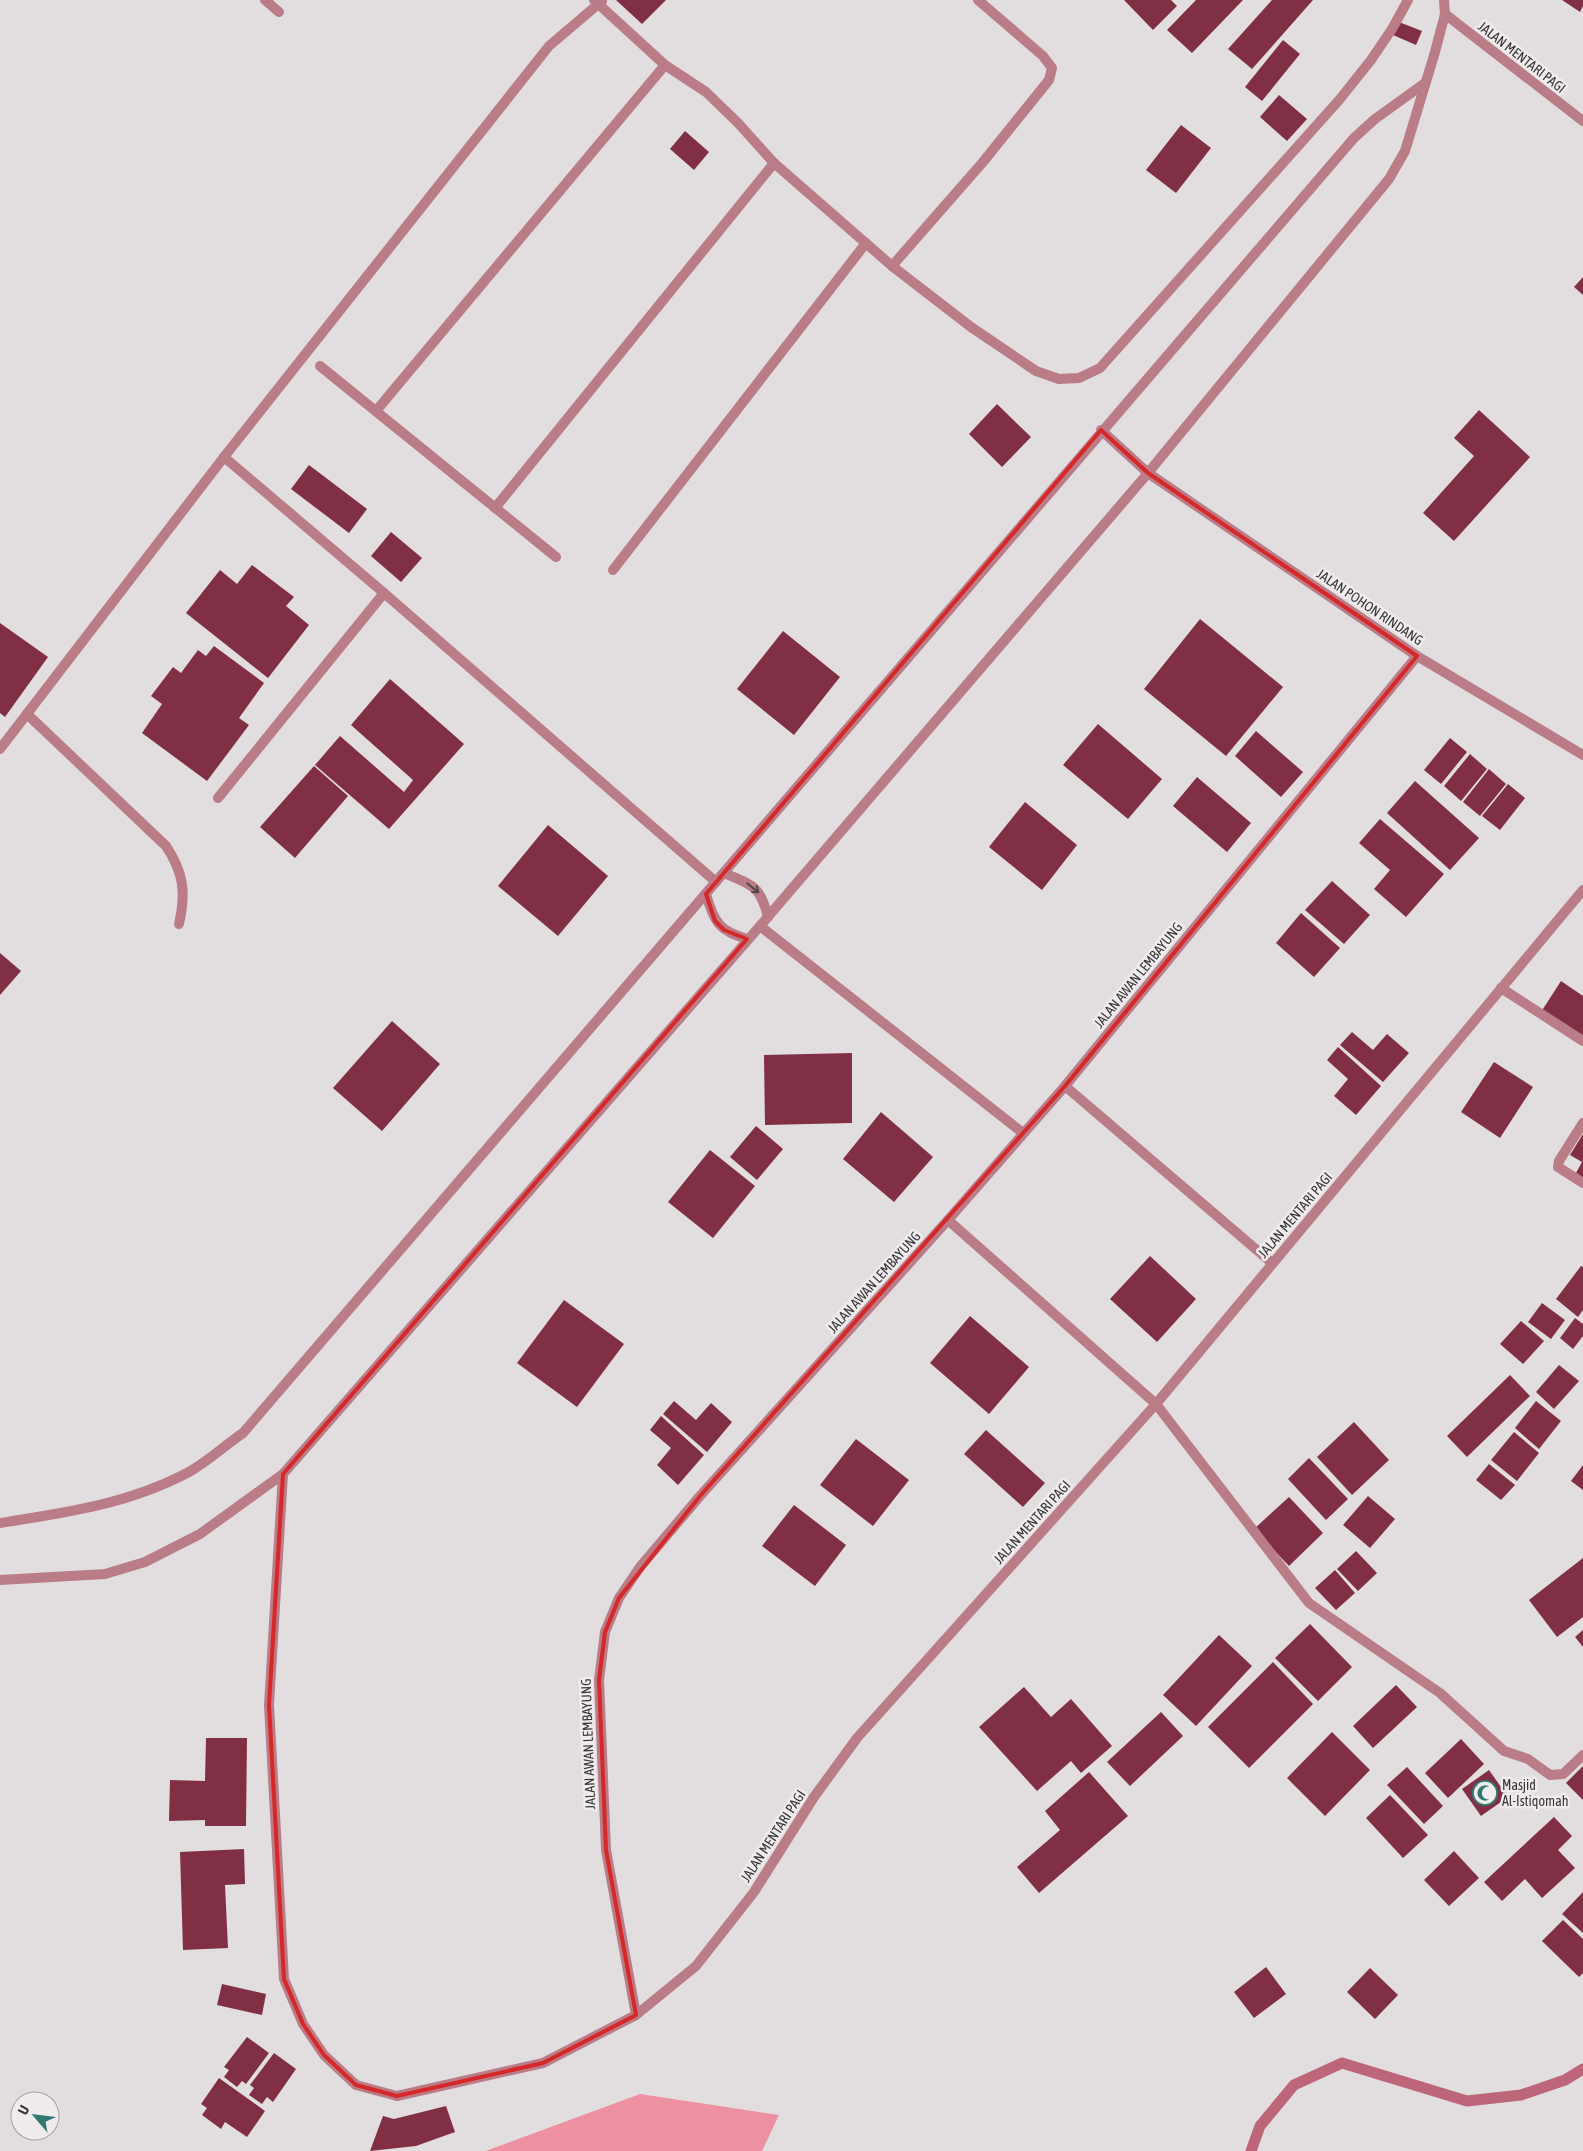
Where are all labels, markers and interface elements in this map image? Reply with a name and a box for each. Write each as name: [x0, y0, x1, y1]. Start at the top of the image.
street label: JALAN MENTARI PAGI: [1475, 18, 1569, 96]
street label: JALAN POHON RINDANG: [1314, 566, 1426, 648]
one-way arrow: [747, 883, 760, 894]
street label: JALAN AWAN LEMBAYUNG: [1091, 919, 1185, 1031]
street label: JALAN MENTARI PAGI: [1255, 1169, 1335, 1261]
street label: JALAN AWAN LEMBAYUNG: [824, 1228, 924, 1336]
street label: JALAN MENTARI PAGI: [990, 1477, 1074, 1567]
street label: JALAN AWAN LEMBAYUNG: [578, 1678, 598, 1810]
place label: Masjid Al-Istiqomah: [1502, 1777, 1568, 1809]
mosque icon: Masjid Al-Istiqomah: [1472, 1780, 1498, 1806]
street label: JALAN MENTARI PAGI: [737, 1787, 809, 1885]
north arrow: [10, 2091, 60, 2141]
text: U: [15, 2102, 33, 2117]

